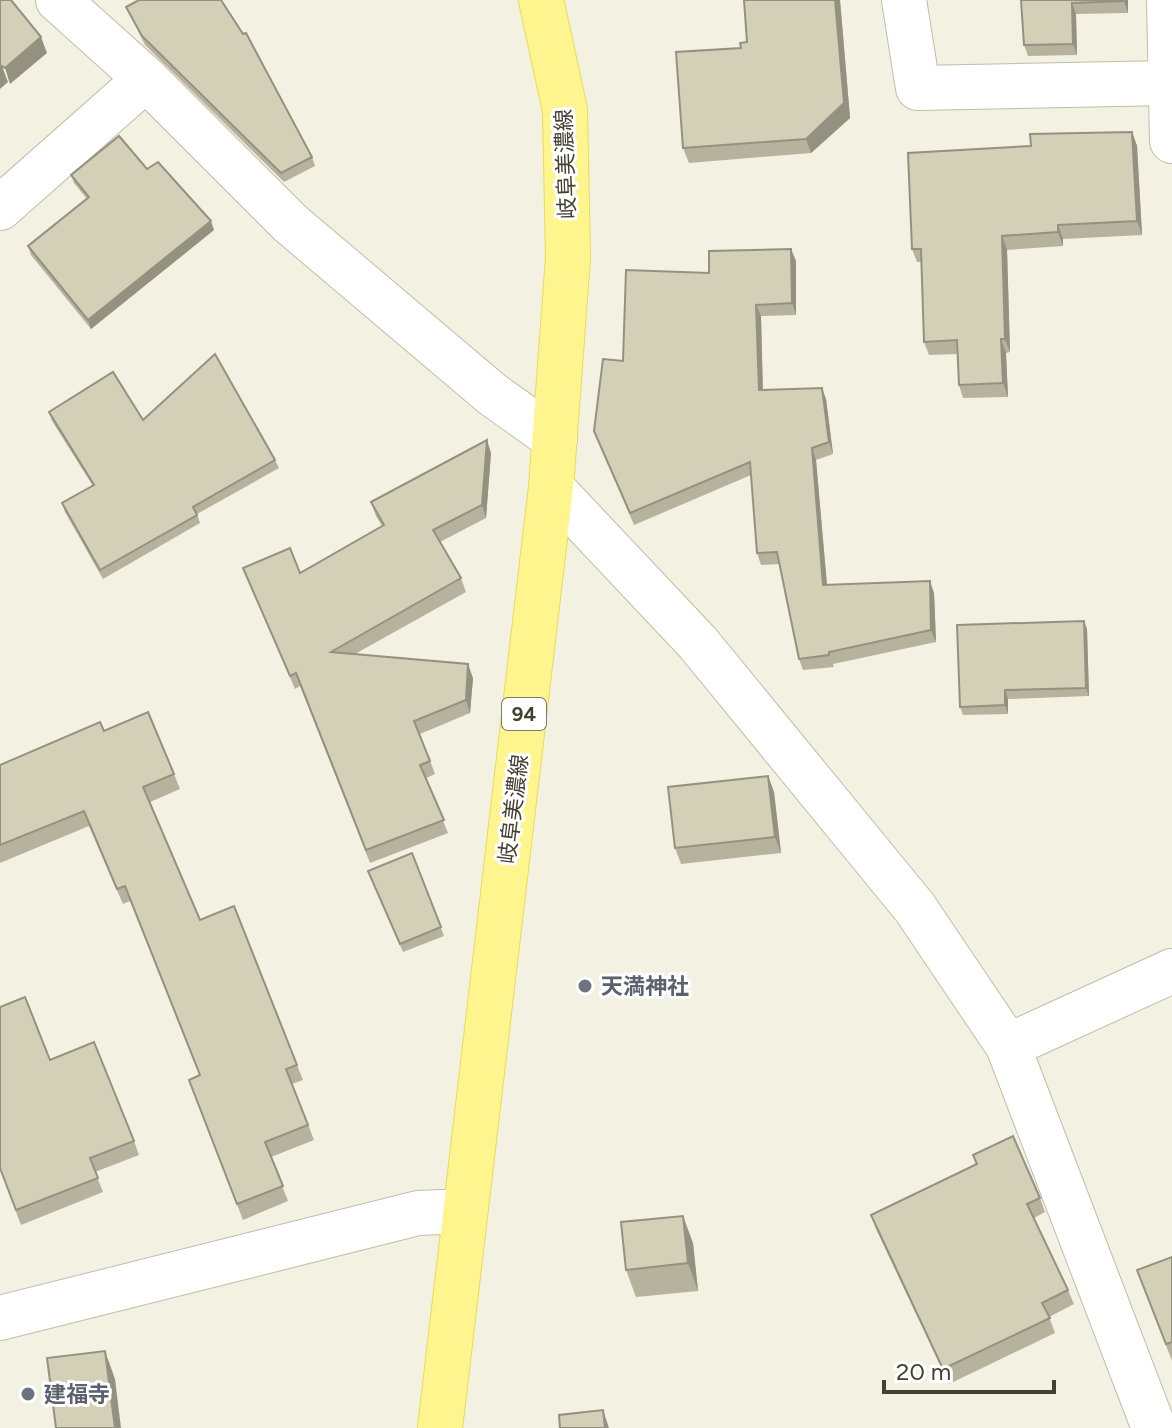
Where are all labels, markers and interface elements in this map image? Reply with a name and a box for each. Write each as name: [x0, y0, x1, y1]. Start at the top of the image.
street label: 岐阜美濃線: [550, 109, 581, 219]
road number: 94: [502, 698, 546, 730]
street label: 岐阜美濃線: [493, 753, 534, 865]
place label: 天満神社: [601, 973, 689, 1000]
marker: 天満神社: [576, 977, 594, 995]
scale bar: [884, 1344, 1054, 1394]
text: 20 m: [896, 1357, 951, 1386]
place label: 建福寺: [44, 1381, 110, 1408]
marker: 建福寺: [19, 1385, 37, 1403]

